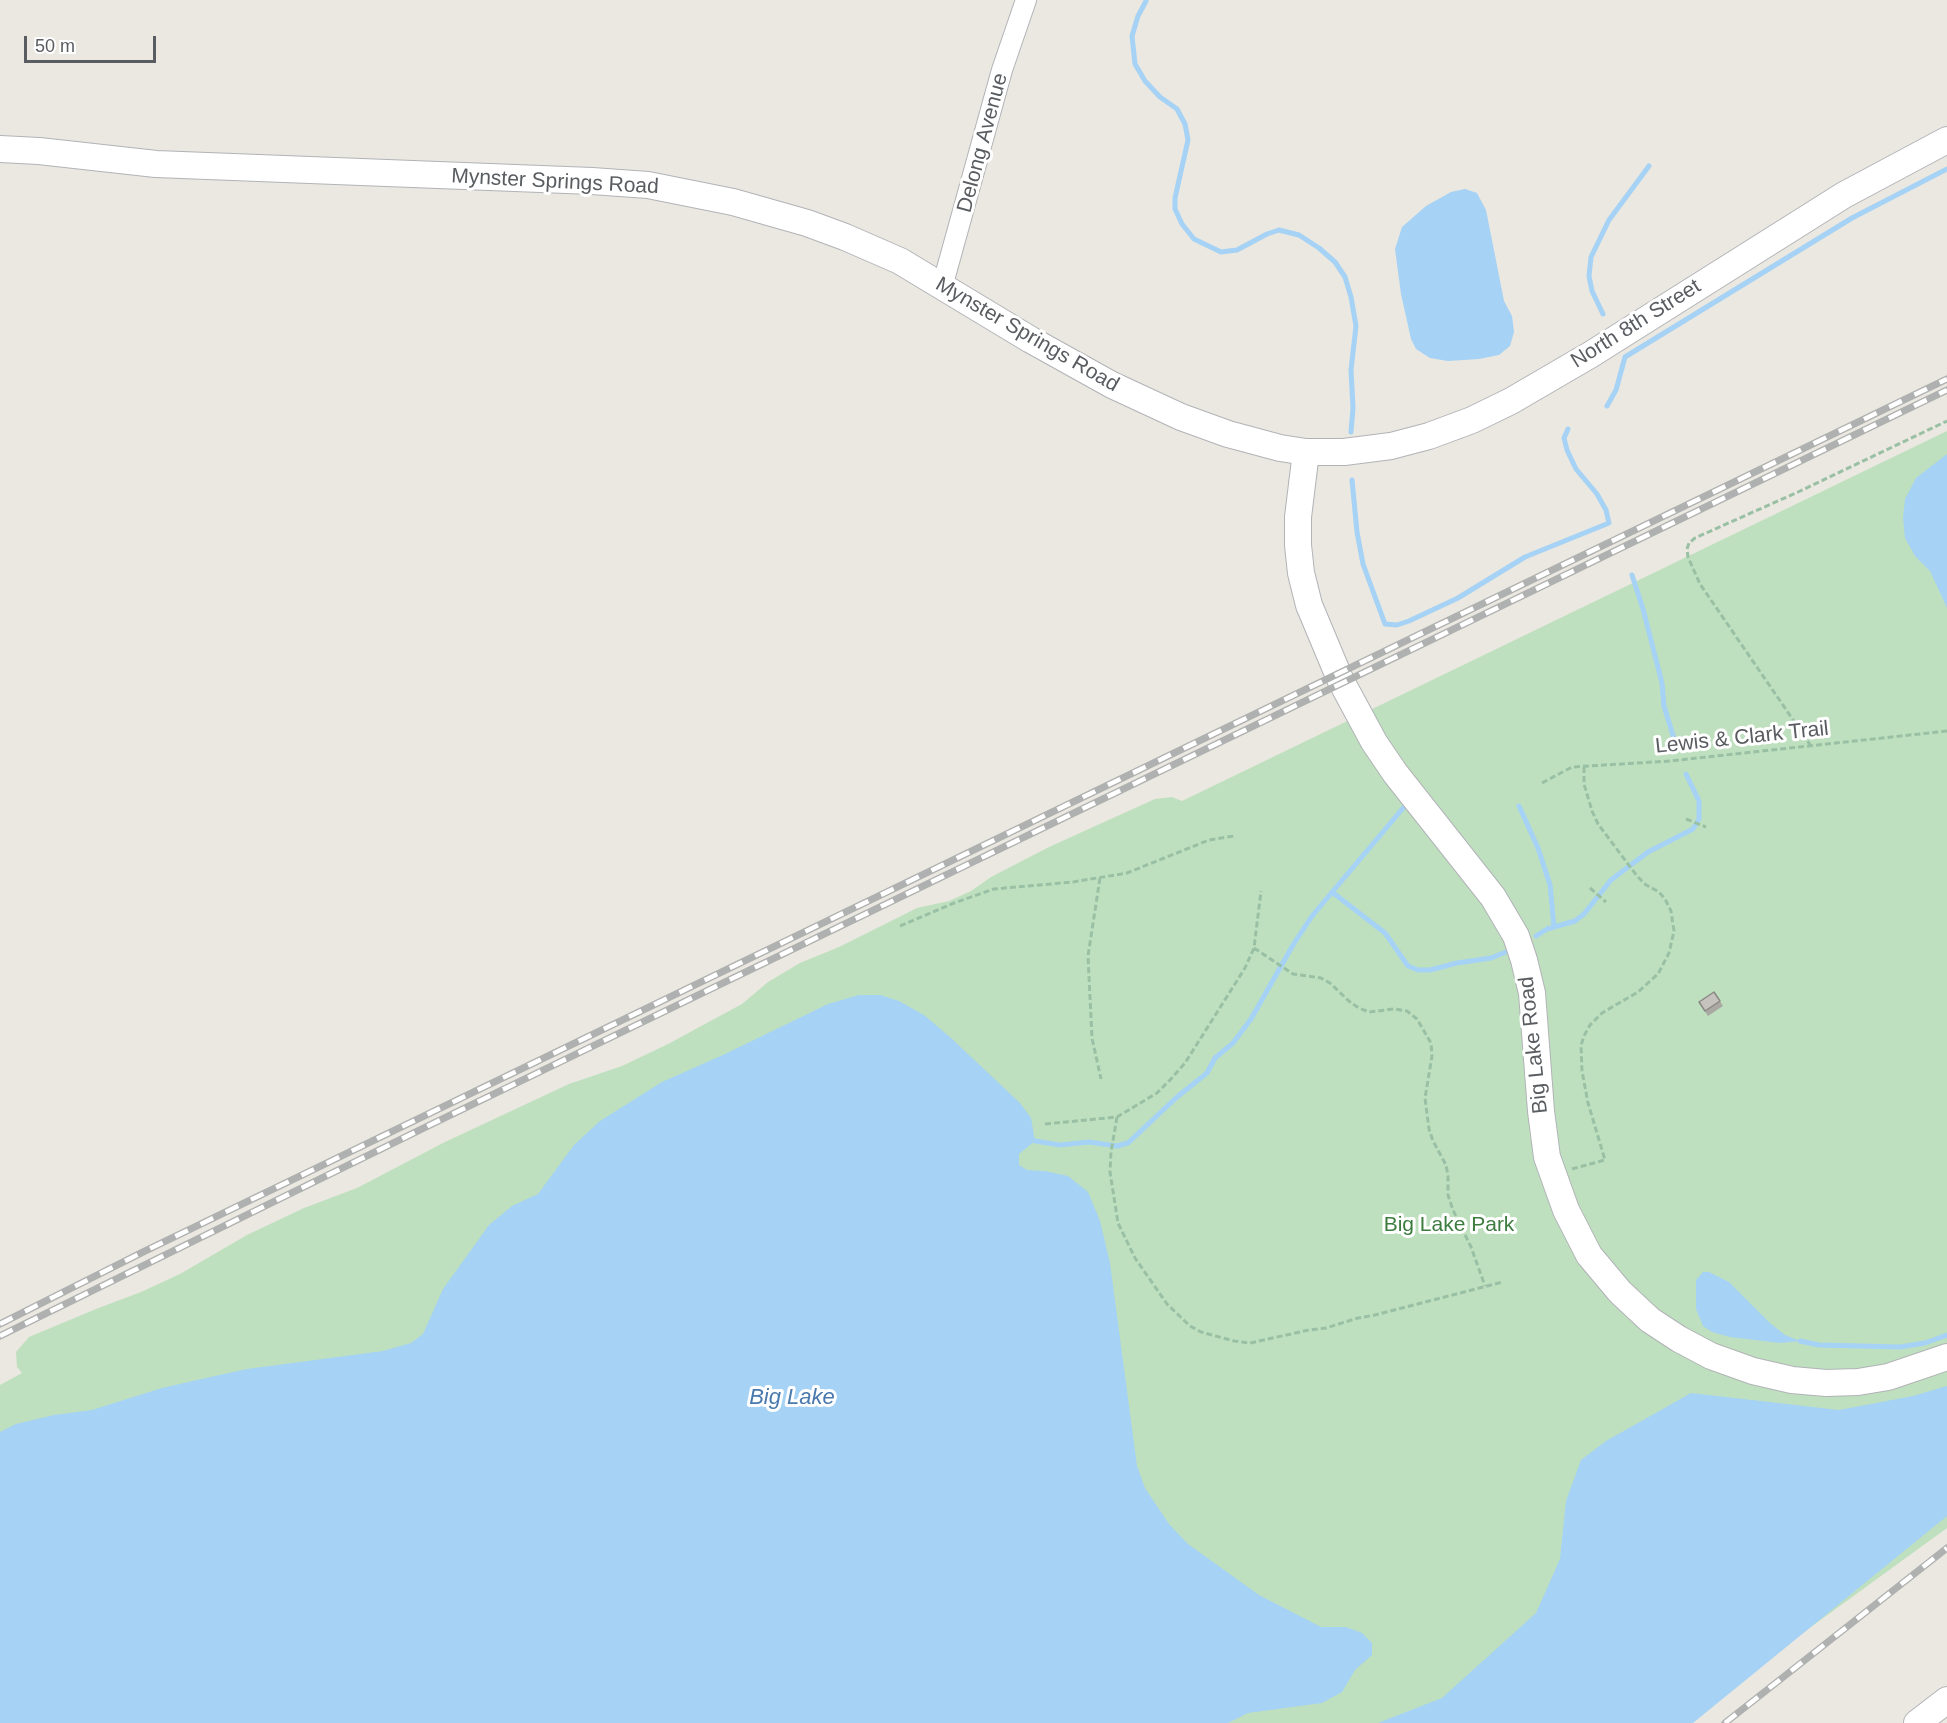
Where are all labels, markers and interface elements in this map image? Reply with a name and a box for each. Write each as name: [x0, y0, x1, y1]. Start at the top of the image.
scale bar: [27, 24, 159, 62]
text: 50 m: [35, 36, 75, 56]
street label: Delong Avenue: [952, 71, 1014, 215]
street label: Mynster Springs Road: [451, 164, 659, 200]
street label: Mynster Springs Road: [931, 272, 1123, 398]
street label: North 8th Street: [1566, 274, 1706, 374]
street label: Lewis & Clark Trail: [1654, 716, 1830, 760]
street label: Big Lake Road: [1514, 975, 1554, 1115]
park label: Big Lake Park: [1384, 1212, 1514, 1238]
water label: Big Lake: [749, 1385, 835, 1411]

